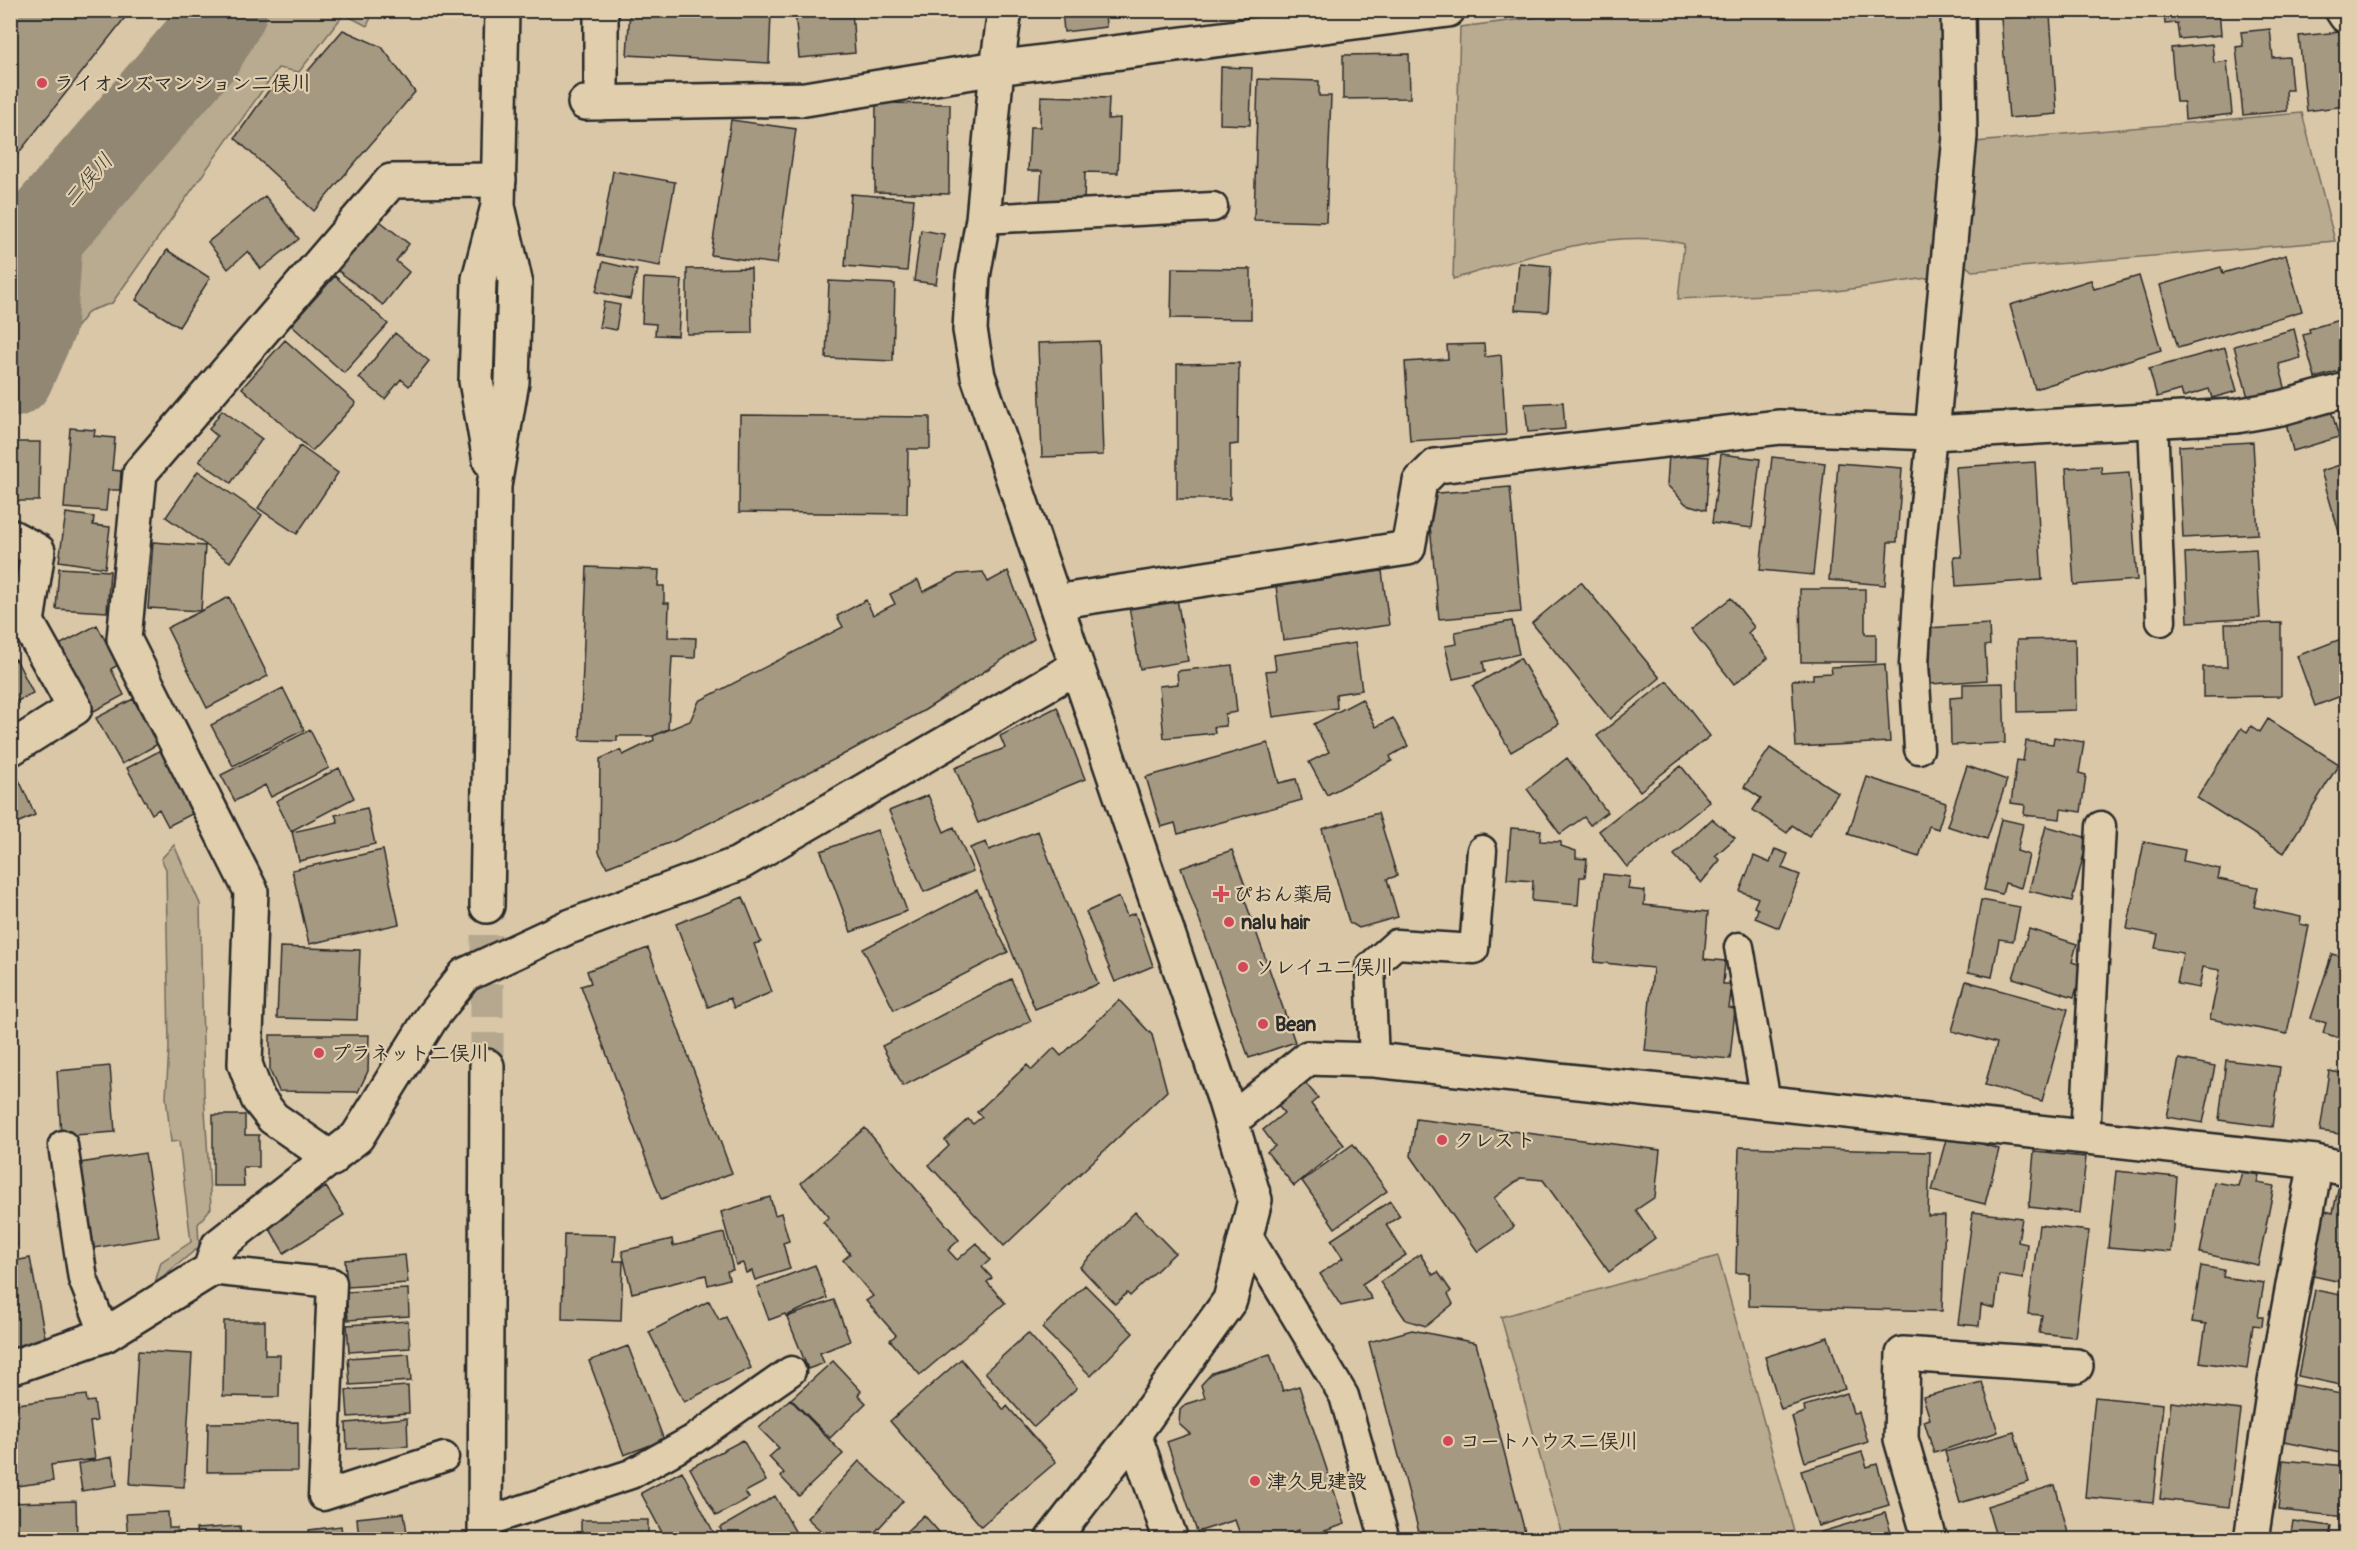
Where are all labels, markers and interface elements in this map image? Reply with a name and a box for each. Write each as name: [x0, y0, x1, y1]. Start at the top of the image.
place label: ライオンズマンション二俣川: [54, 71, 312, 96]
marker: ライオンズマンション二俣川: [35, 76, 49, 90]
water label: 二俣川: [58, 148, 119, 213]
place label: ぴおん薬局: [1233, 882, 1333, 907]
marker: ぴおん薬局: [1214, 887, 1228, 901]
place label: nalu hair: [1241, 910, 1311, 935]
marker: nalu hair: [1222, 915, 1236, 929]
place label: ソレイユ二俣川: [1255, 955, 1394, 980]
marker: ソレイユ二俣川: [1236, 960, 1250, 974]
place label: Bean: [1275, 1012, 1316, 1037]
marker: Bean: [1256, 1017, 1270, 1031]
place label: プラネット二俣川: [331, 1041, 490, 1066]
marker: プラネット二俣川: [312, 1046, 326, 1060]
place label: クレスト: [1454, 1128, 1536, 1153]
marker: クレスト: [1435, 1133, 1449, 1147]
place label: コートハウス二俣川: [1460, 1429, 1639, 1454]
marker: コートハウス二俣川: [1441, 1434, 1455, 1448]
place label: 津久見建設: [1267, 1469, 1367, 1494]
marker: 津久見建設: [1248, 1474, 1262, 1488]

